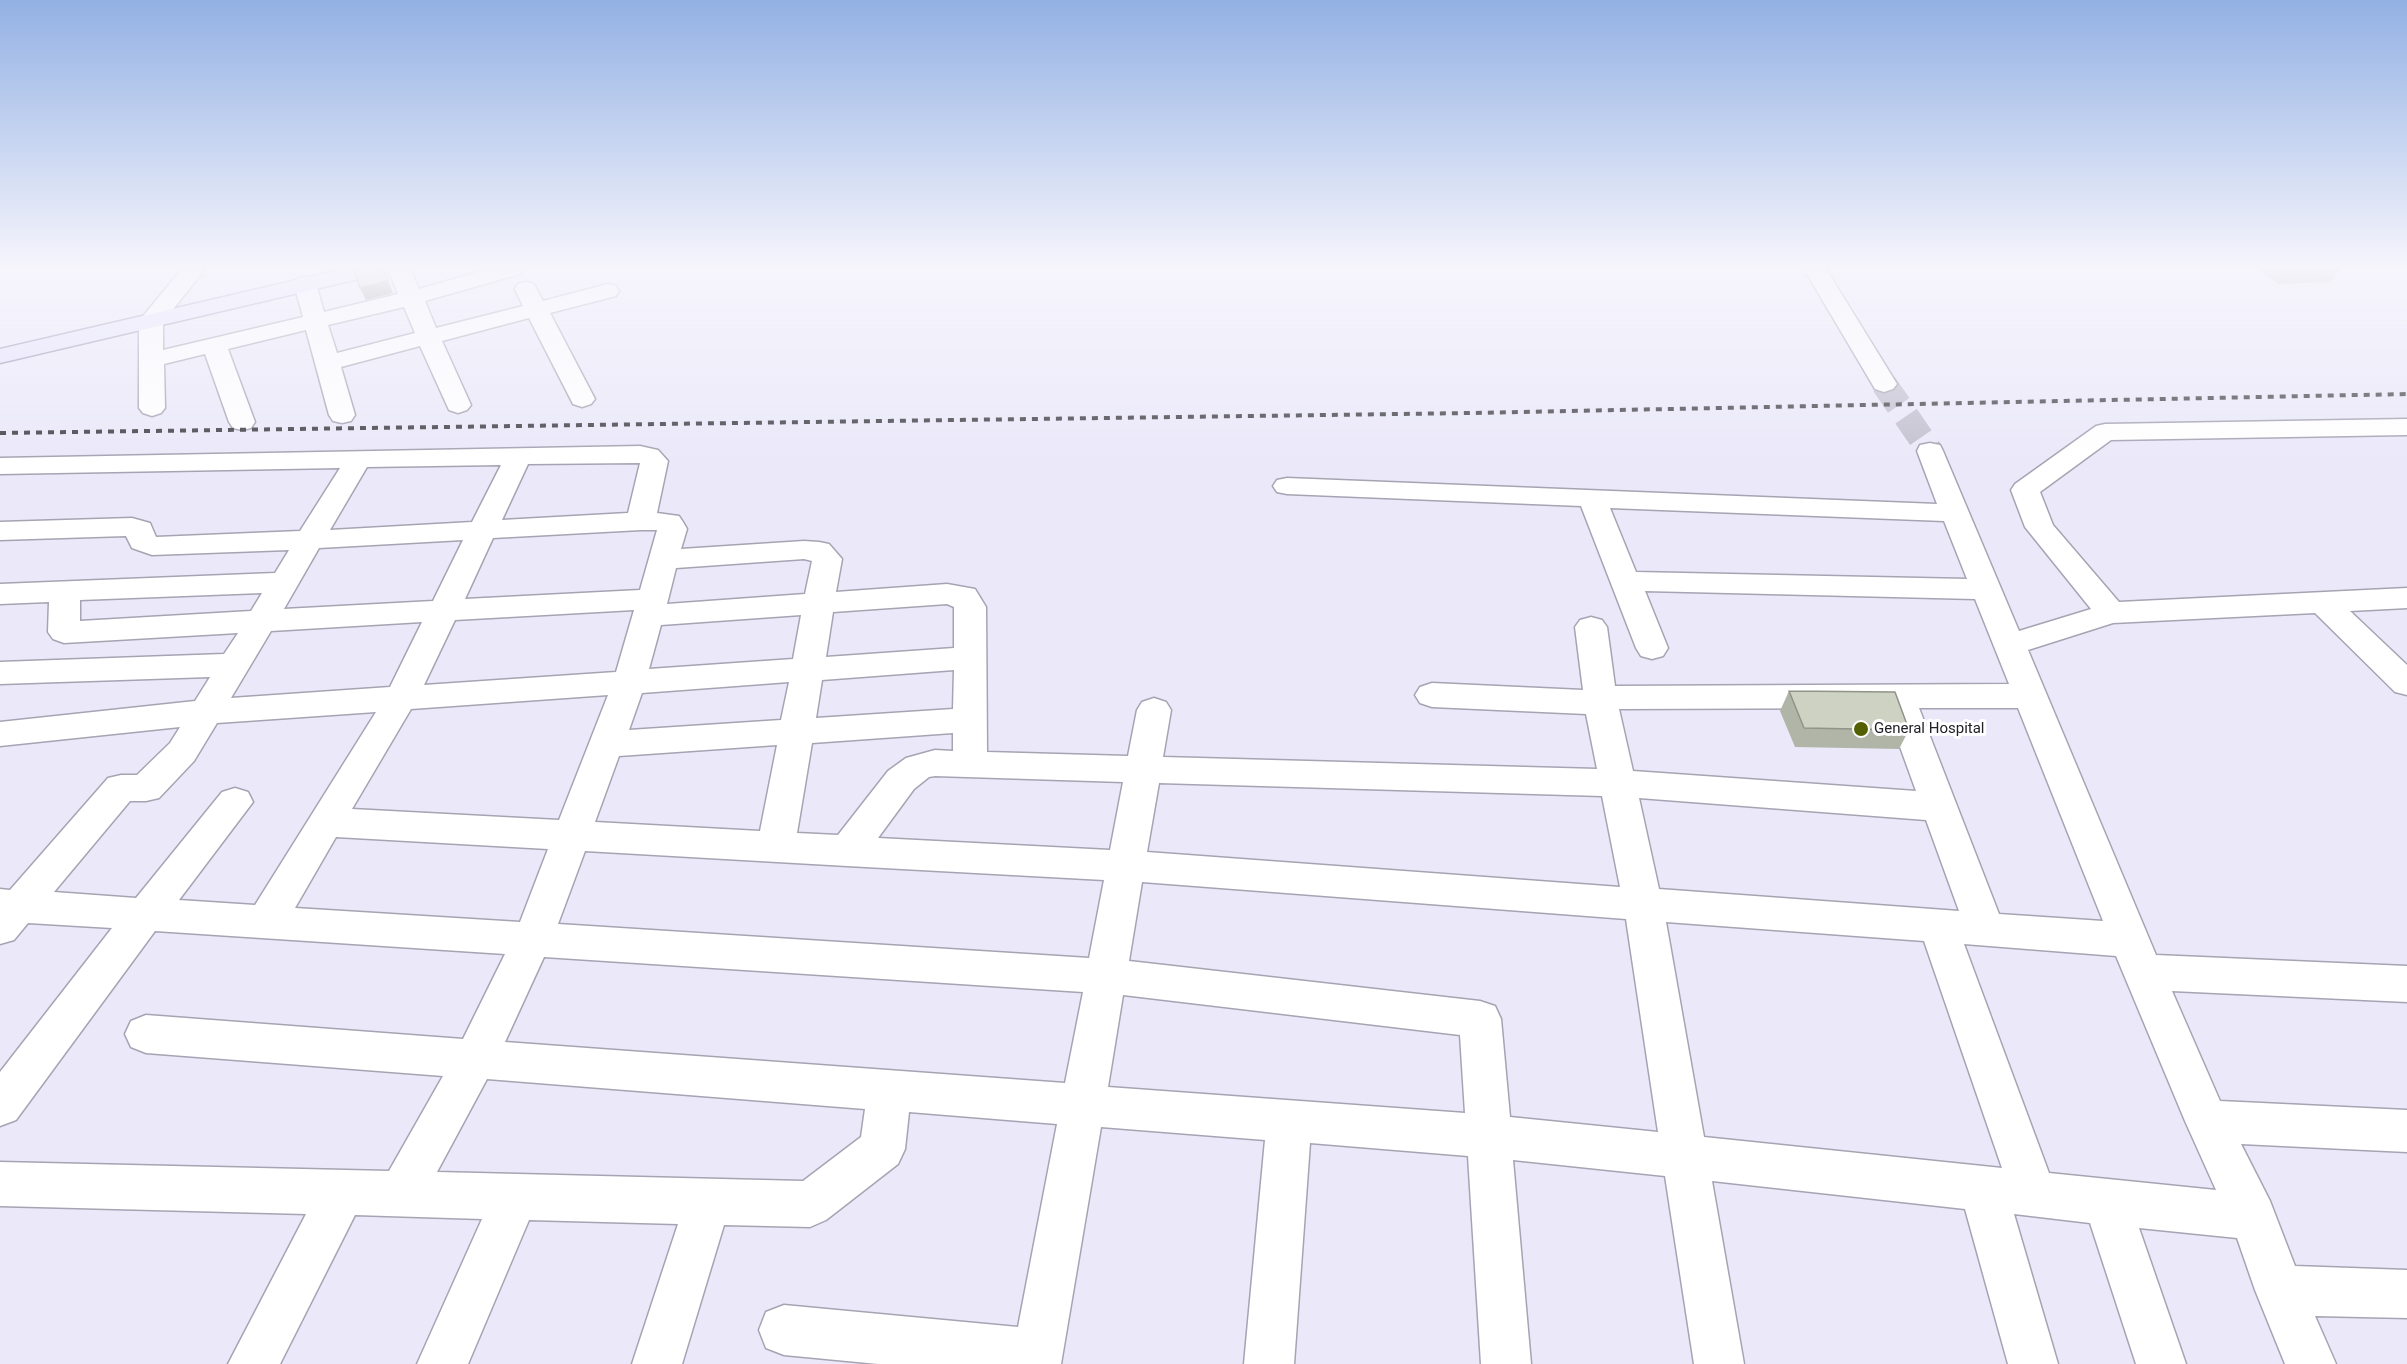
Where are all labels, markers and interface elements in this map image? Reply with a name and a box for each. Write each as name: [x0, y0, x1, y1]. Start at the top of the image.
marker: General Hospital: [1852, 720, 1870, 738]
place label: General Hospital: [1874, 720, 1985, 738]

